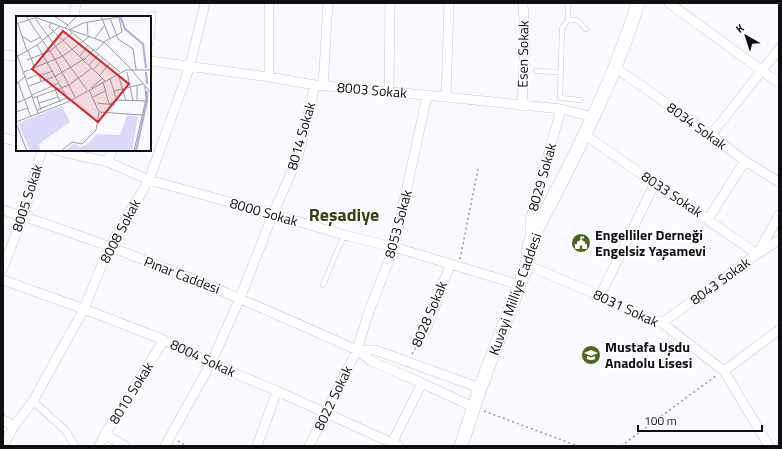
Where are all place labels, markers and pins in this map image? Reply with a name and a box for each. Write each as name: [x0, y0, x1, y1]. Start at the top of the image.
place label: Engelliler Derneği Engelsiz Yaşamevi: [595, 224, 706, 261]
public building icon: Engelliler Derneği Engelsiz Yaşamevi: [570, 232, 592, 254]
place label: Mustafa Uşdu Anadolu Lisesi: [605, 336, 692, 373]
school or university icon: Mustafa Uşdu Anadolu Lisesi: [580, 344, 602, 366]

